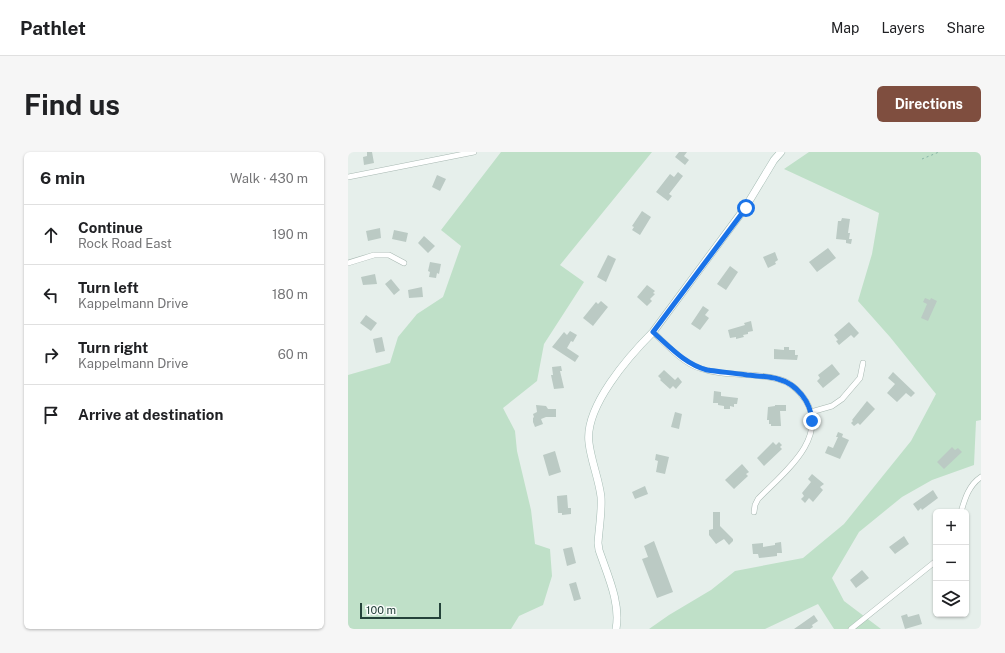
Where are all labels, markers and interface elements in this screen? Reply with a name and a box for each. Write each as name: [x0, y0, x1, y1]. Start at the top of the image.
text: Pathlet: [20, 17, 86, 39]
text: Map: [831, 20, 859, 36]
text: Layers: [881, 20, 925, 36]
text: Share: [947, 20, 985, 36]
button: Directions: [877, 86, 981, 122]
text: Find us: [24, 88, 120, 121]
text: 6 min: [40, 168, 85, 188]
text: Walk · 430 m: [230, 171, 308, 186]
route start: [737, 199, 755, 217]
text: Continue: [78, 219, 143, 236]
icon: ahead: [40, 224, 62, 246]
text: 190 m: [272, 227, 308, 242]
text: Rock Road East: [78, 236, 172, 251]
text: Turn left: [78, 279, 139, 296]
icon: left: [40, 284, 62, 306]
text: 180 m: [272, 287, 308, 302]
text: Kappelmann Drive: [78, 296, 188, 311]
text: Turn right: [78, 339, 148, 356]
icon: right: [40, 344, 62, 366]
text: 60 m: [278, 347, 308, 362]
text: Kappelmann Drive: [78, 356, 188, 371]
icon: arrive: [40, 404, 62, 426]
text: Arrive at destination: [78, 406, 223, 423]
route end: [803, 412, 821, 430]
map controls: [933, 509, 969, 617]
button: +: [933, 509, 969, 545]
button: −: [933, 545, 969, 581]
button: layers: [933, 581, 969, 617]
scale bar: [360, 601, 441, 620]
text: 100 m: [366, 604, 396, 616]

